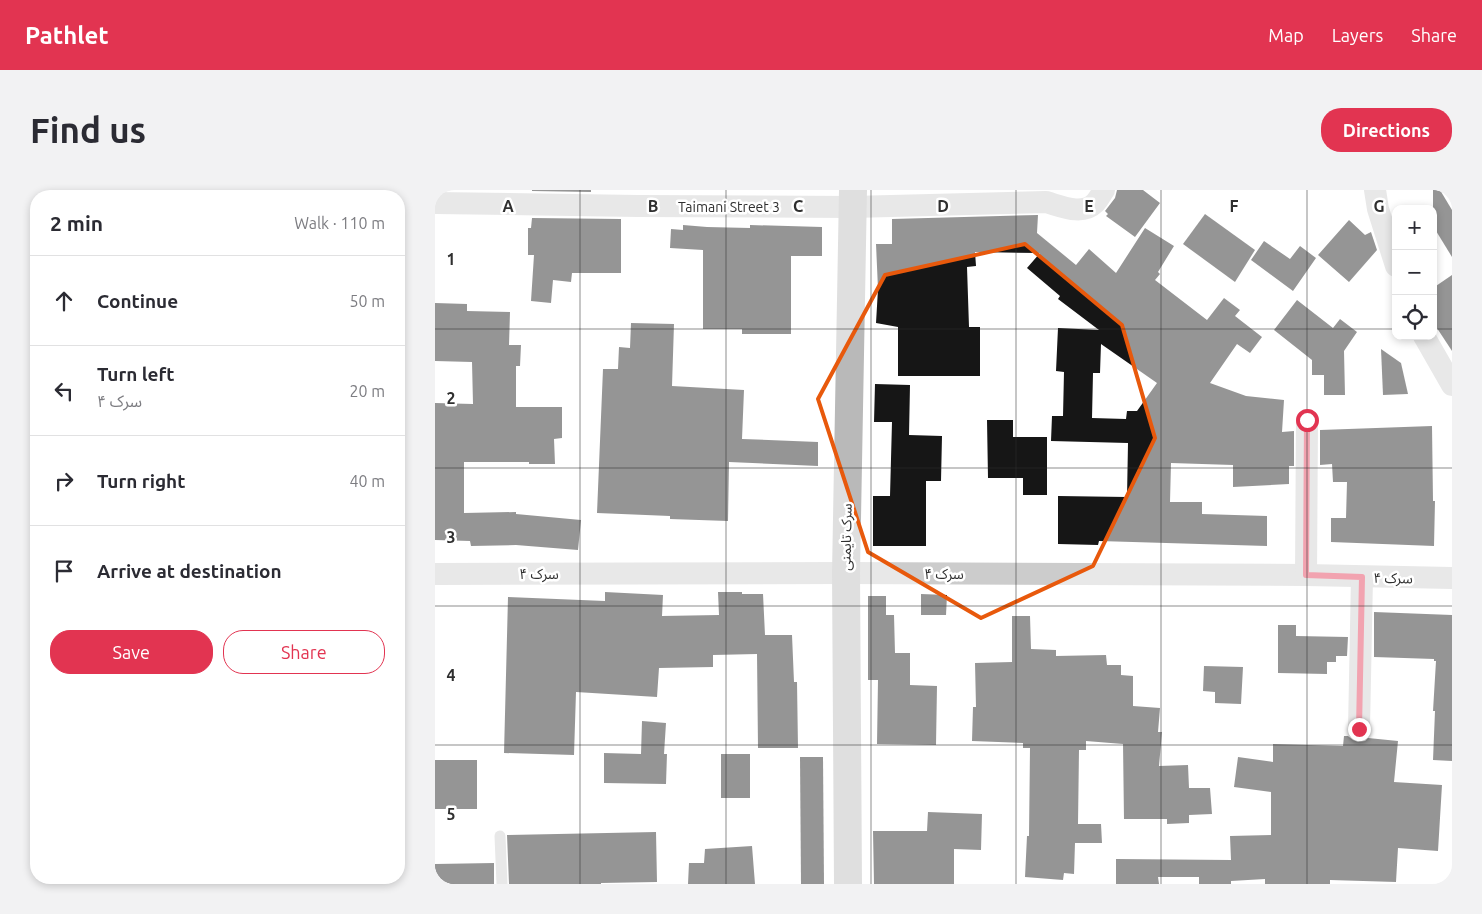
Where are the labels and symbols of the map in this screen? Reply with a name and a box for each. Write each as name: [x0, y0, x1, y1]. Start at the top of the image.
text: A: [502, 197, 514, 215]
text: B: [648, 197, 658, 215]
text: C: [793, 197, 803, 215]
text: D: [937, 197, 949, 215]
text: E: [1084, 197, 1094, 215]
text: F: [1230, 197, 1239, 215]
text: G: [1373, 197, 1385, 215]
street label: Taimani Street 3: [678, 199, 780, 215]
text: 1: [446, 250, 456, 268]
text: 2: [446, 389, 456, 407]
route start: [1296, 409, 1319, 432]
street label: سرک تایمنی: [837, 503, 856, 571]
text: 3: [446, 528, 456, 546]
street label: سرک ۴: [519, 566, 559, 583]
street label: سرک ۴: [924, 566, 964, 583]
street label: سرک ۴: [1373, 570, 1413, 587]
text: 4: [446, 666, 456, 684]
route end: [1348, 718, 1371, 741]
text: 5: [446, 805, 456, 823]

